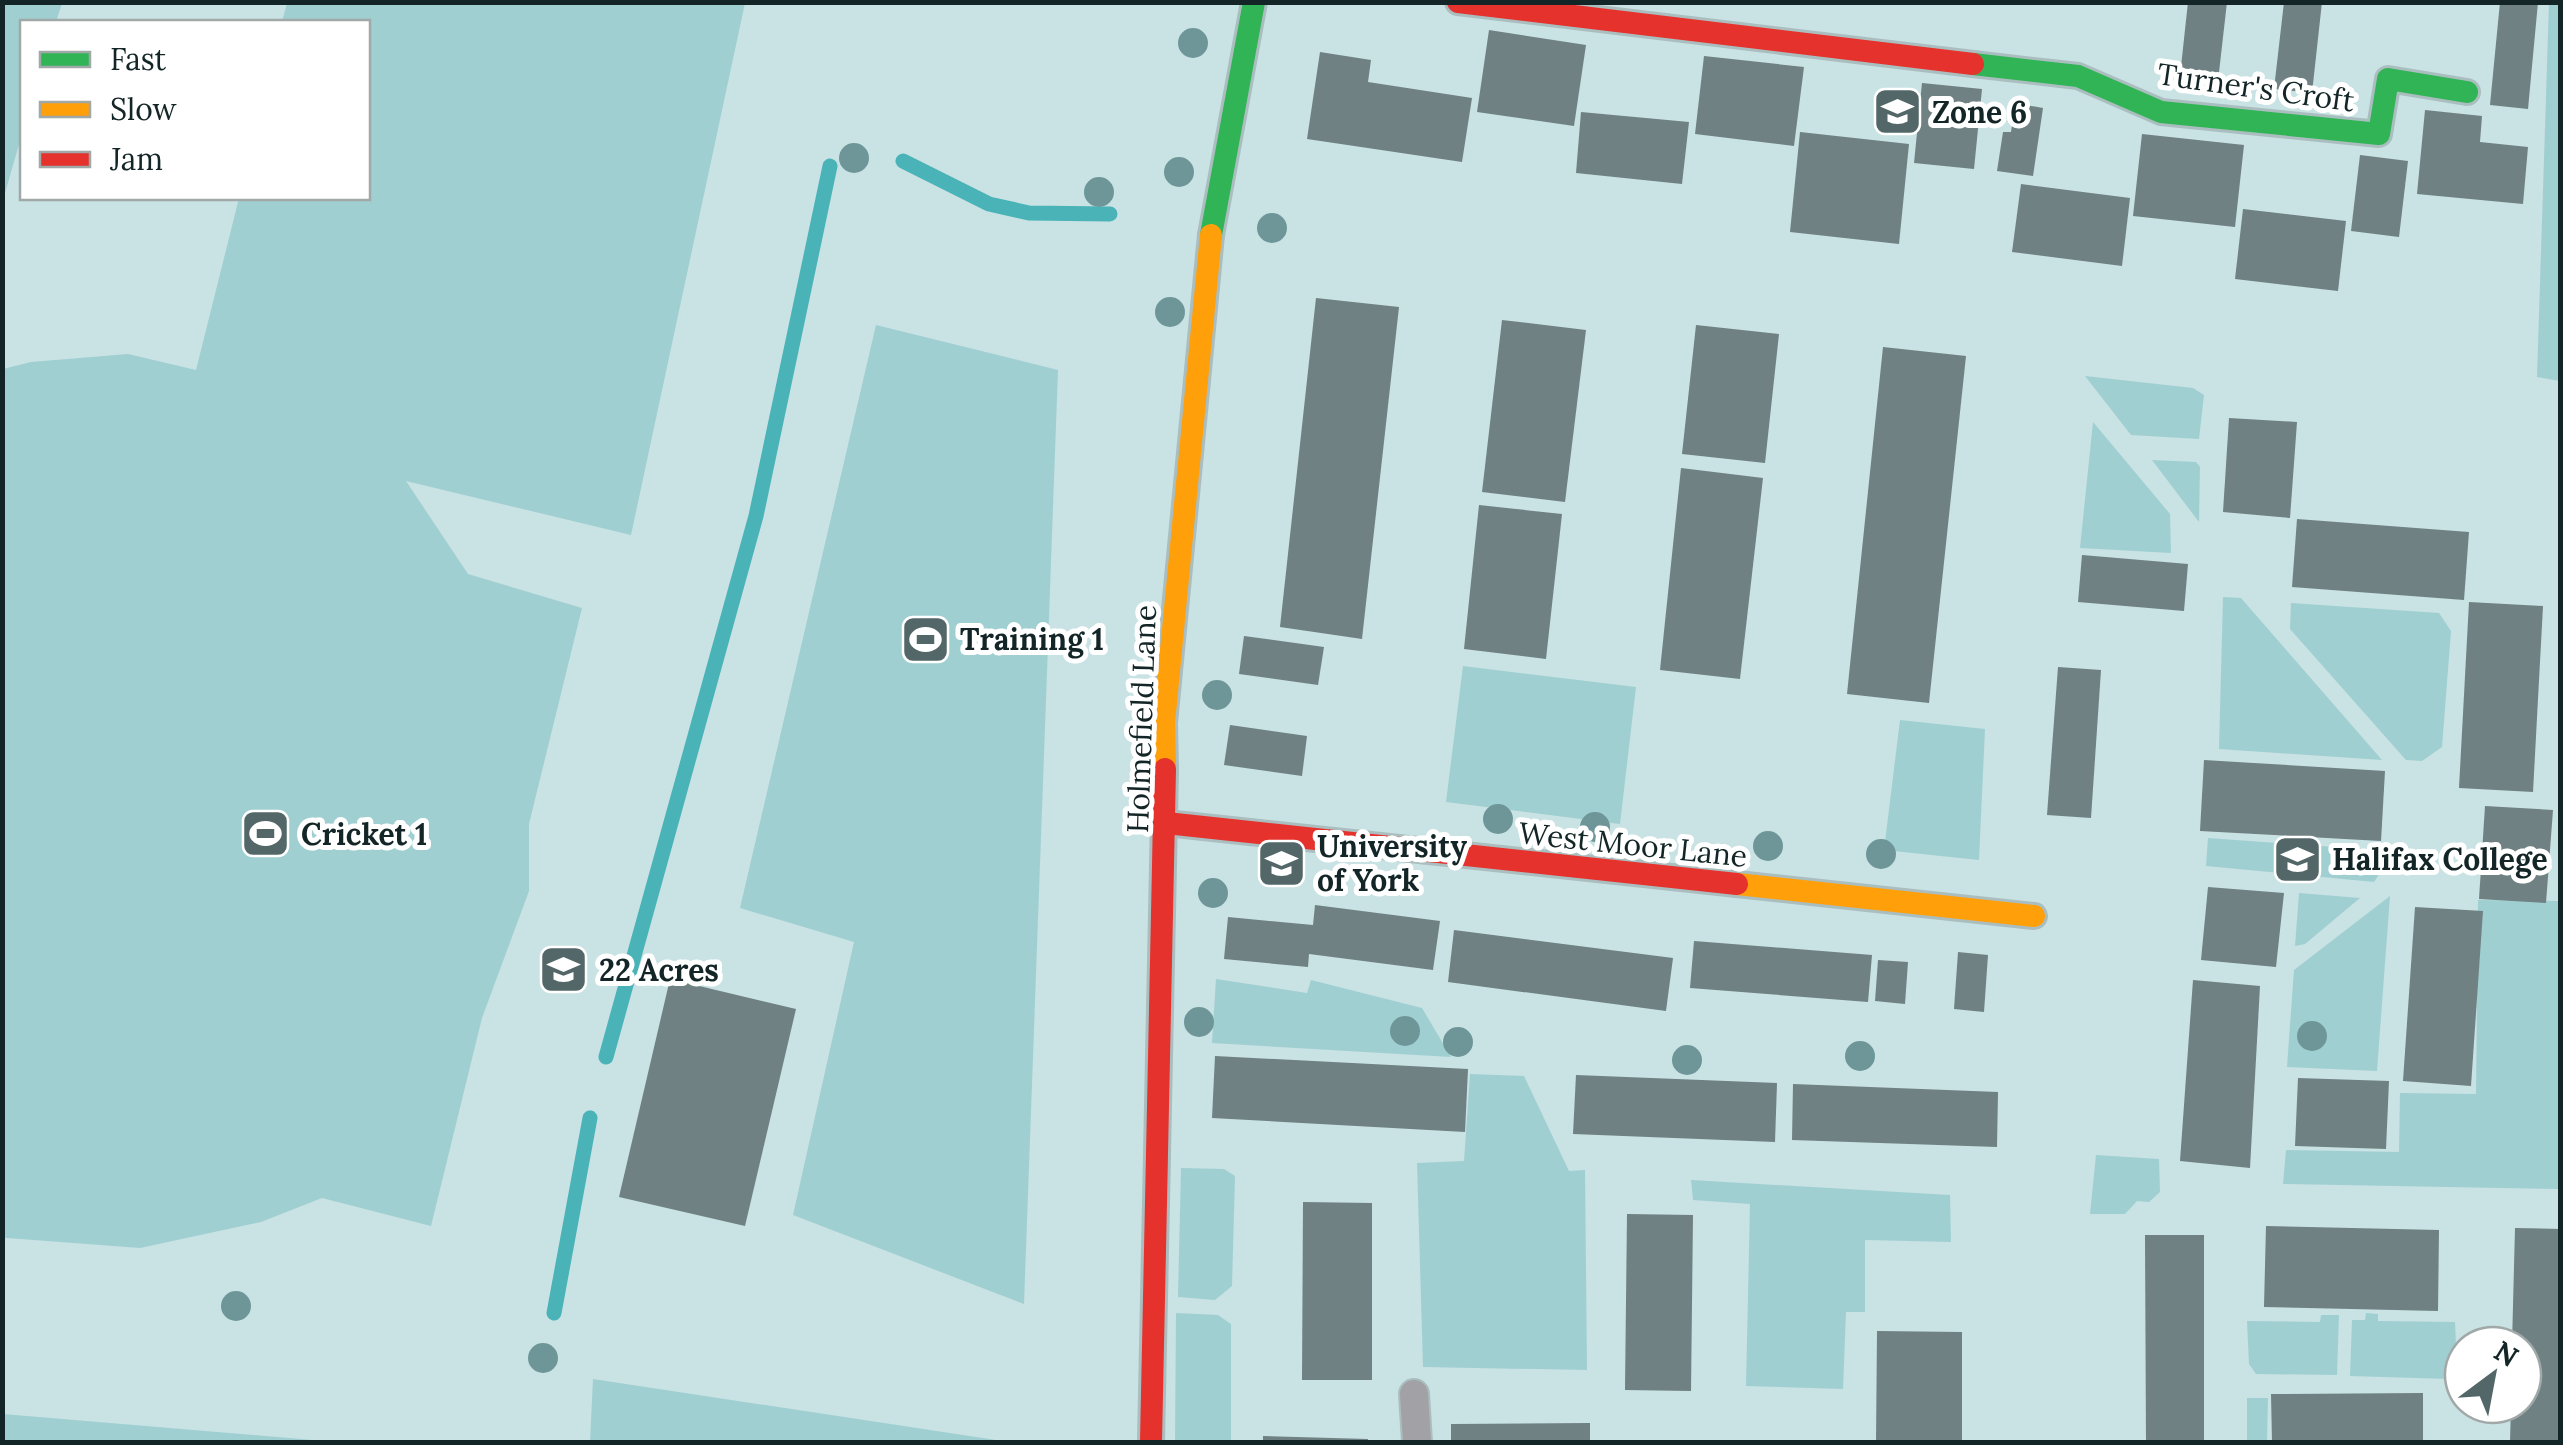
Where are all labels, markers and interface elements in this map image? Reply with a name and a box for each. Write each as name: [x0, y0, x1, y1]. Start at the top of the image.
legend: [20, 20, 370, 200]
text: Fast: [110, 40, 167, 78]
street label: Turner's Croft: [2155, 54, 2357, 120]
school or university icon: Zone 6: [1871, 86, 1923, 138]
text: Slow: [110, 90, 176, 128]
place label: Zone 6: [1932, 93, 2027, 131]
text: Jam: [109, 140, 163, 178]
street label: Holmefield Lane: [1118, 604, 1164, 834]
sports icon: Training 1: [899, 613, 951, 665]
place label: Training 1: [960, 620, 1104, 659]
sports icon: Cricket 1: [240, 808, 292, 860]
street label: West Moor Lane: [1517, 813, 1749, 875]
place label: Cricket 1: [301, 815, 427, 853]
place label: University of York: [1317, 827, 1468, 899]
school or university icon: Halifax College: [2271, 833, 2323, 885]
school or university icon: University of York: [1256, 837, 1308, 889]
place label: Halifax College: [2332, 840, 2548, 879]
school or university icon: 22 Acres: [538, 944, 590, 996]
place label: 22 Acres: [599, 951, 719, 989]
north arrow: [2443, 1325, 2543, 1425]
text: N: [2488, 1333, 2525, 1375]

